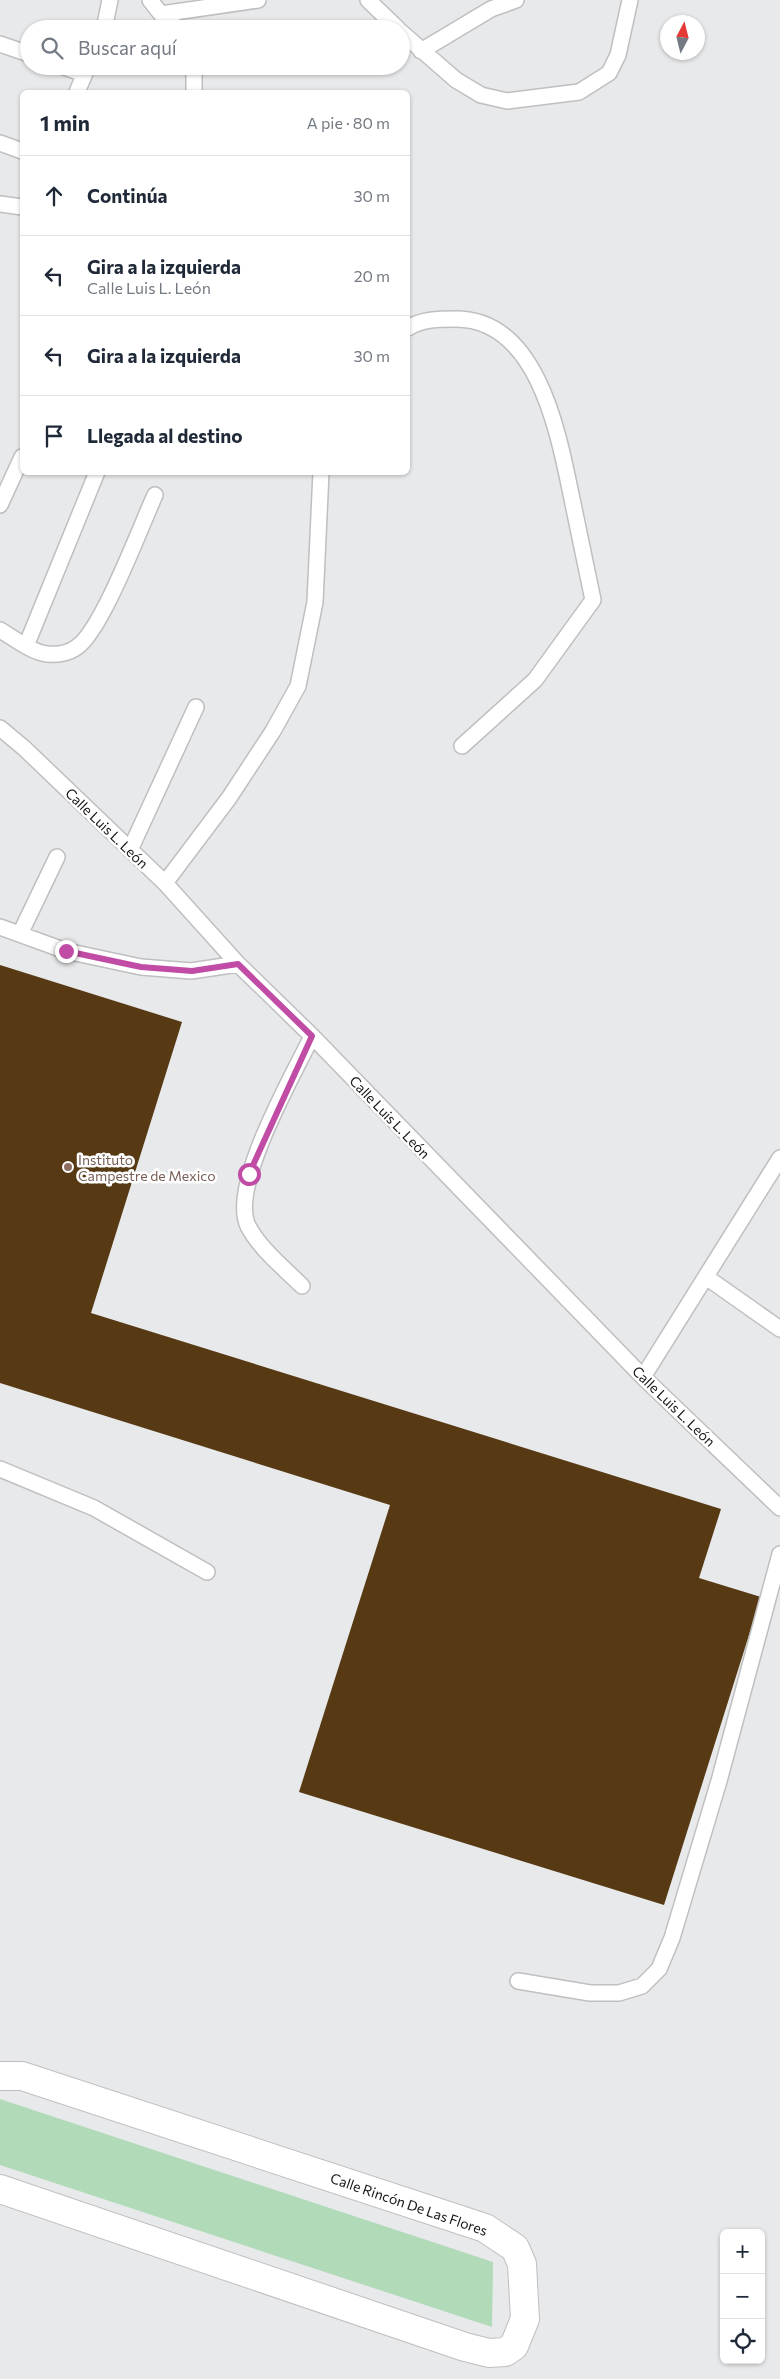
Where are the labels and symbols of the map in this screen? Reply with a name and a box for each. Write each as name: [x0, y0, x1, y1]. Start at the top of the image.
north arrow: [660, 15, 705, 60]
street label: Calle Luis L. León: [62, 784, 152, 872]
route end: [55, 940, 78, 963]
street label: Calle Luis L. León: [346, 1072, 434, 1162]
place label: Instituto Campestre de Mexico: [78, 1151, 216, 1184]
marker: Instituto Campestre de Mexico: [62, 1161, 74, 1173]
route start: [238, 1163, 261, 1186]
street label: Calle Luis L. León: [629, 1362, 719, 1450]
street label: Calle Rincón De Las Flores: [328, 2169, 490, 2239]

